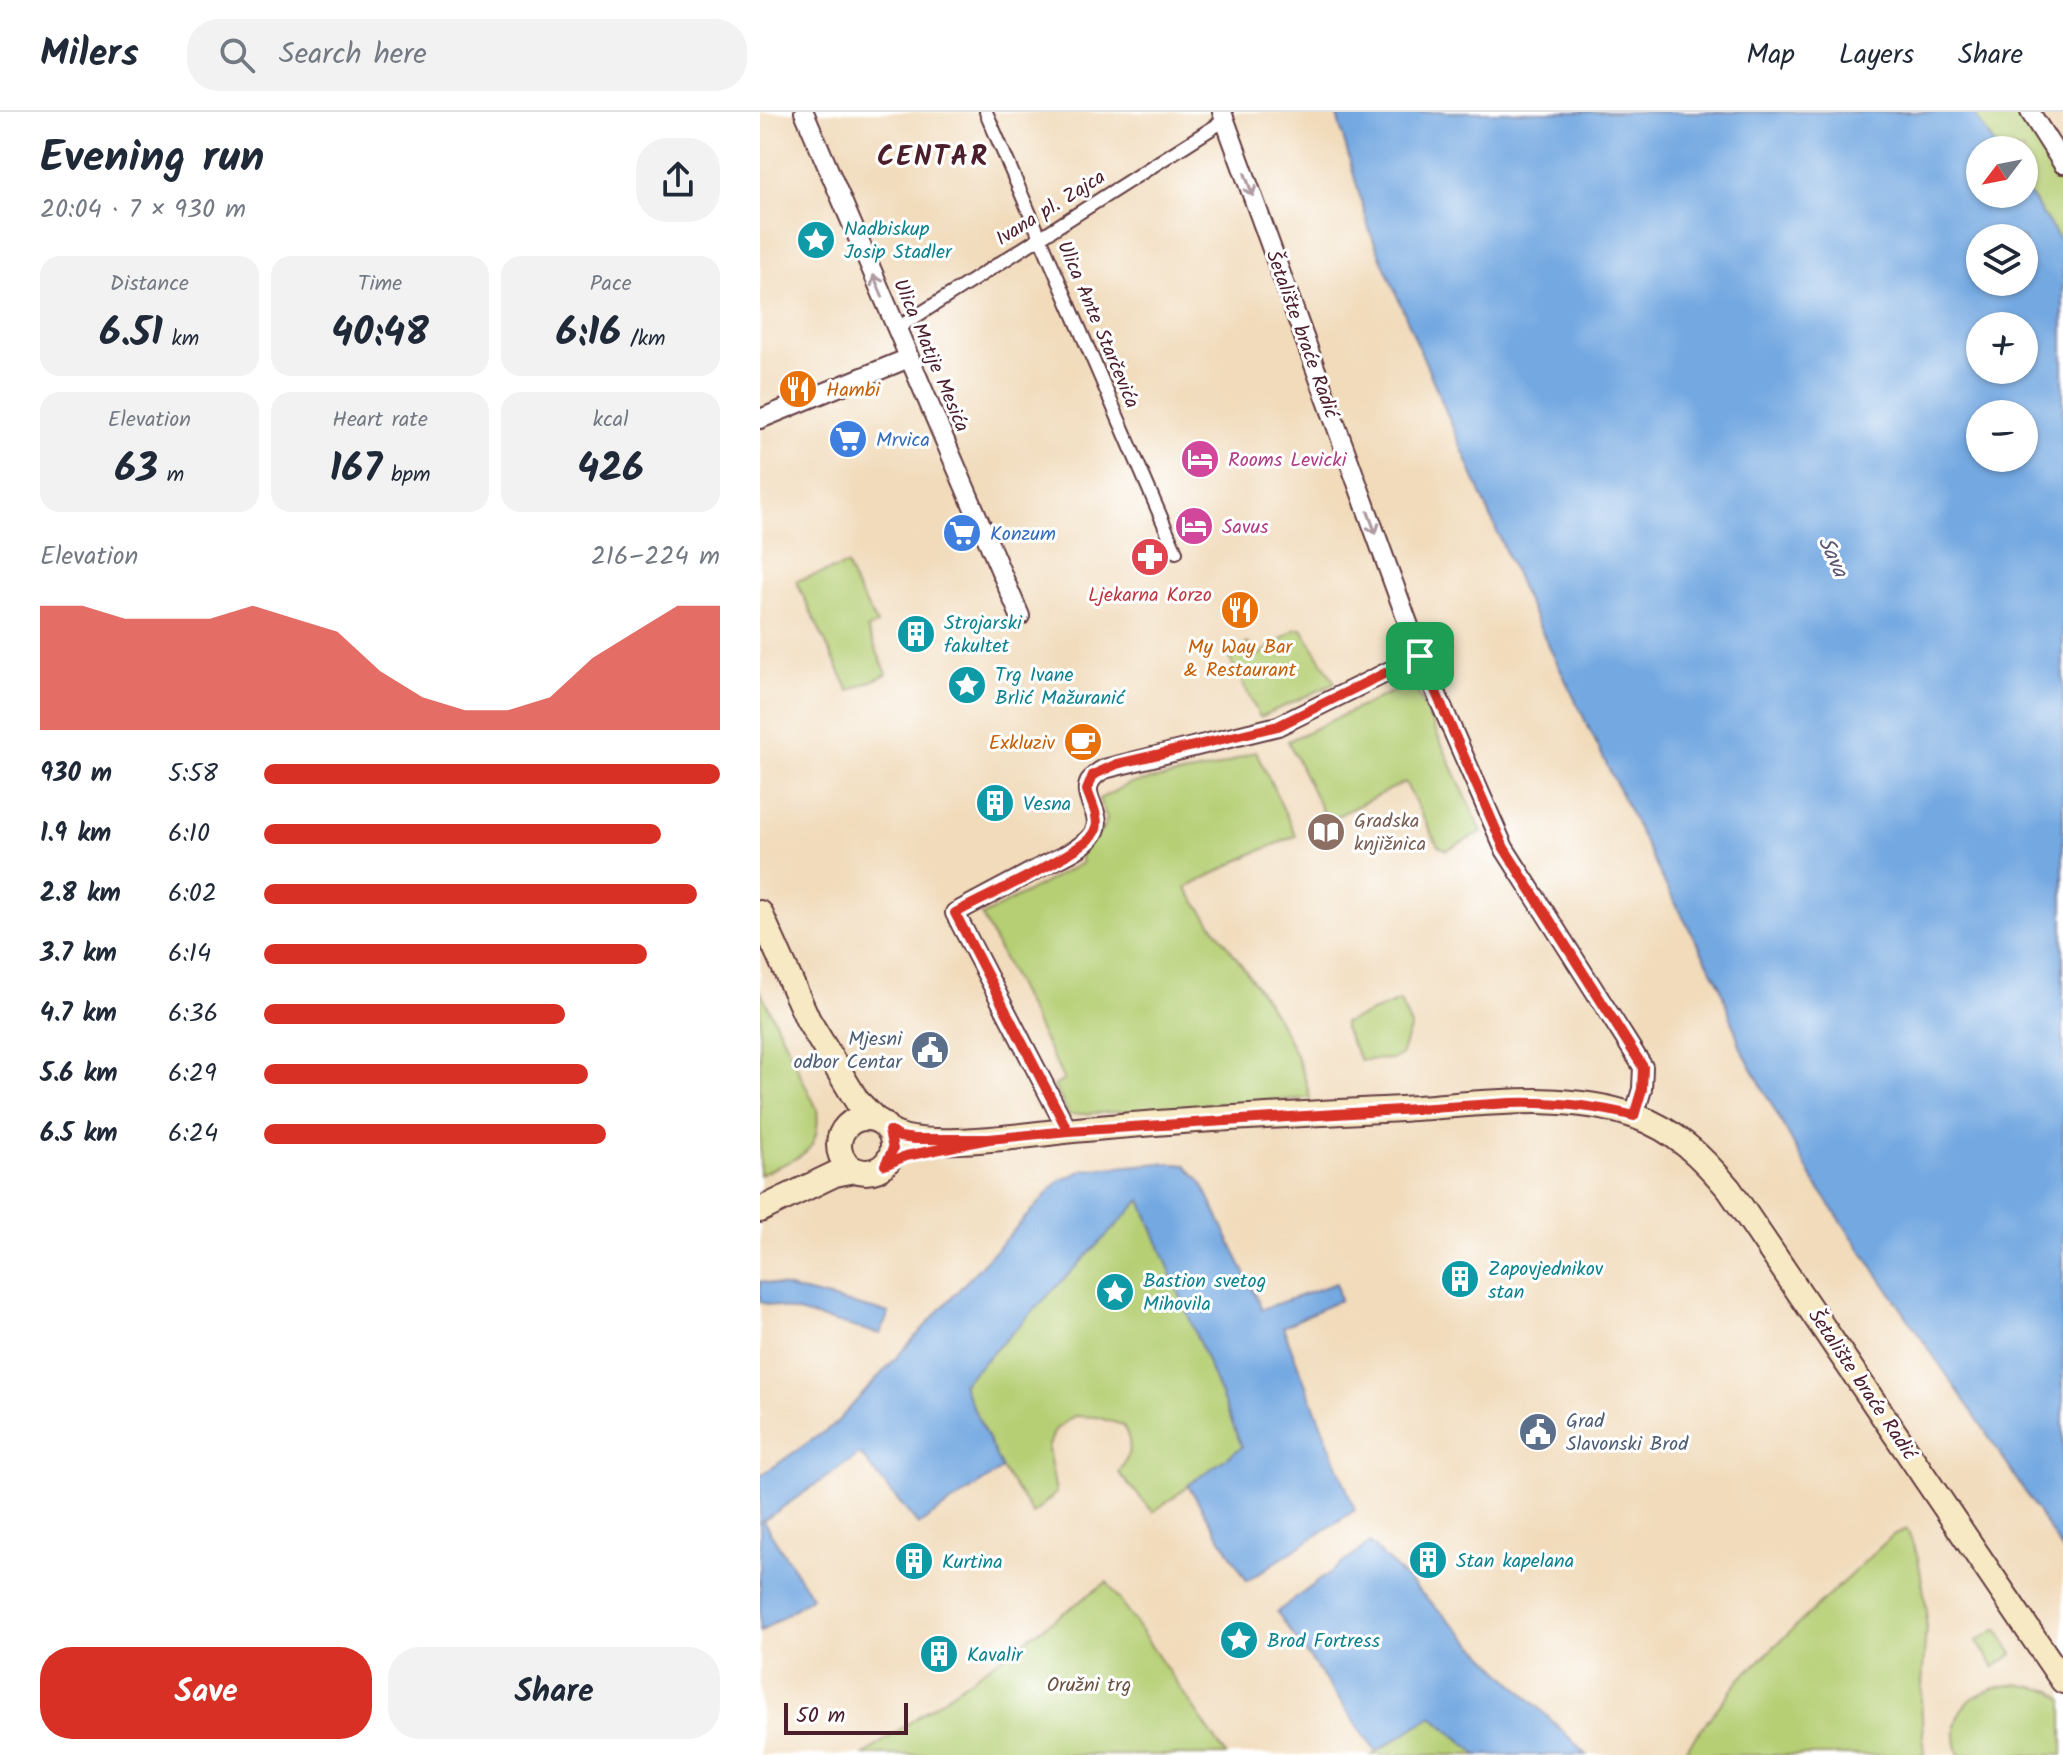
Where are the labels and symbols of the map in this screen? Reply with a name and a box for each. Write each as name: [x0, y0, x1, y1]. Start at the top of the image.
district label: CENTAR: [877, 135, 989, 180]
north arrow: [1966, 136, 2038, 208]
street label: Ivana pl. Zajca: [990, 162, 1112, 255]
one-way arrow: [1243, 172, 1257, 197]
place label: Nadbiskup Josip Stadler: [844, 214, 953, 269]
place icon: Nadbiskup Josip Stadler: [795, 219, 837, 261]
street label: Ulica Ante Starčevića: [1047, 236, 1147, 414]
street label: Šetalište braće Radić: [1256, 246, 1347, 424]
one-way arrow: [870, 274, 885, 299]
street label: Ulica Matije Mesića: [883, 274, 977, 438]
restaurant icon: Hambi: [777, 368, 819, 410]
place label: Hambi: [826, 375, 881, 407]
supermarket icon: Mrvica: [827, 418, 869, 460]
place label: Mrvica: [876, 425, 930, 457]
hotel icon: Rooms Levicki: [1179, 438, 1221, 480]
place label: Rooms Levicki: [1228, 445, 1348, 477]
hotel icon: Savus: [1173, 505, 1215, 547]
one-way arrow: [1366, 511, 1380, 535]
supermarket icon: Konzum: [941, 512, 983, 554]
place label: Savus: [1222, 512, 1269, 544]
place label: Konzum: [990, 519, 1056, 551]
water label: Sava: [1807, 531, 1857, 585]
pharmacy icon: Ljekarna Korzo: [1129, 536, 1171, 578]
place label: Ljekarna Korzo: [1088, 580, 1212, 612]
restaurant icon: My Way Bar & Restaurant: [1219, 589, 1261, 631]
place label: Strojarski fakultet: [944, 608, 1023, 663]
building icon: Strojarski fakultet: [895, 613, 937, 655]
pin: [1386, 622, 1454, 690]
place label: My Way Bar & Restaurant: [1184, 632, 1296, 687]
place label: Trg Ivane Brlić Mažuranić: [995, 660, 1126, 715]
place icon: Trg Ivane Brlić Mažuranić: [946, 664, 988, 706]
cafe icon: Exkluziv: [1062, 721, 1104, 763]
place label: Exkluziv: [989, 728, 1056, 760]
building icon: Vesna: [974, 782, 1016, 824]
place label: Vesna: [1023, 789, 1071, 821]
place label: Gradska knjižnica: [1354, 806, 1426, 861]
library icon: Gradska knjižnica: [1305, 811, 1347, 853]
place label: Mjesni odbor Centar: [793, 1024, 903, 1079]
public building icon: Mjesni odbor Centar: [909, 1029, 951, 1071]
place label: Zapovjednikov stan: [1488, 1254, 1604, 1309]
building icon: Zapovjednikov stan: [1439, 1258, 1481, 1300]
place label: Bastion svetog Mihovila: [1143, 1266, 1266, 1321]
place icon: Bastion svetog Mihovila: [1094, 1271, 1136, 1313]
street label: Šetalište braće Radić: [1799, 1303, 1925, 1468]
place label: Grad Slavonski Brod: [1566, 1406, 1689, 1461]
public building icon: Grad Slavonski Brod: [1517, 1411, 1559, 1453]
building icon: Stan kapelana: [1407, 1539, 1449, 1581]
building icon: Kurtina: [893, 1540, 935, 1582]
place label: Stan kapelana: [1456, 1546, 1574, 1578]
place label: Kurtina: [942, 1547, 1003, 1579]
place icon: Brod Fortress: [1218, 1619, 1260, 1661]
place label: Brod Fortress: [1267, 1626, 1380, 1658]
building icon: Kavalir: [918, 1633, 960, 1675]
place label: Kavalir: [967, 1640, 1024, 1672]
park label: Oružni trg: [1047, 1670, 1131, 1702]
scale bar: [784, 1699, 908, 1735]

